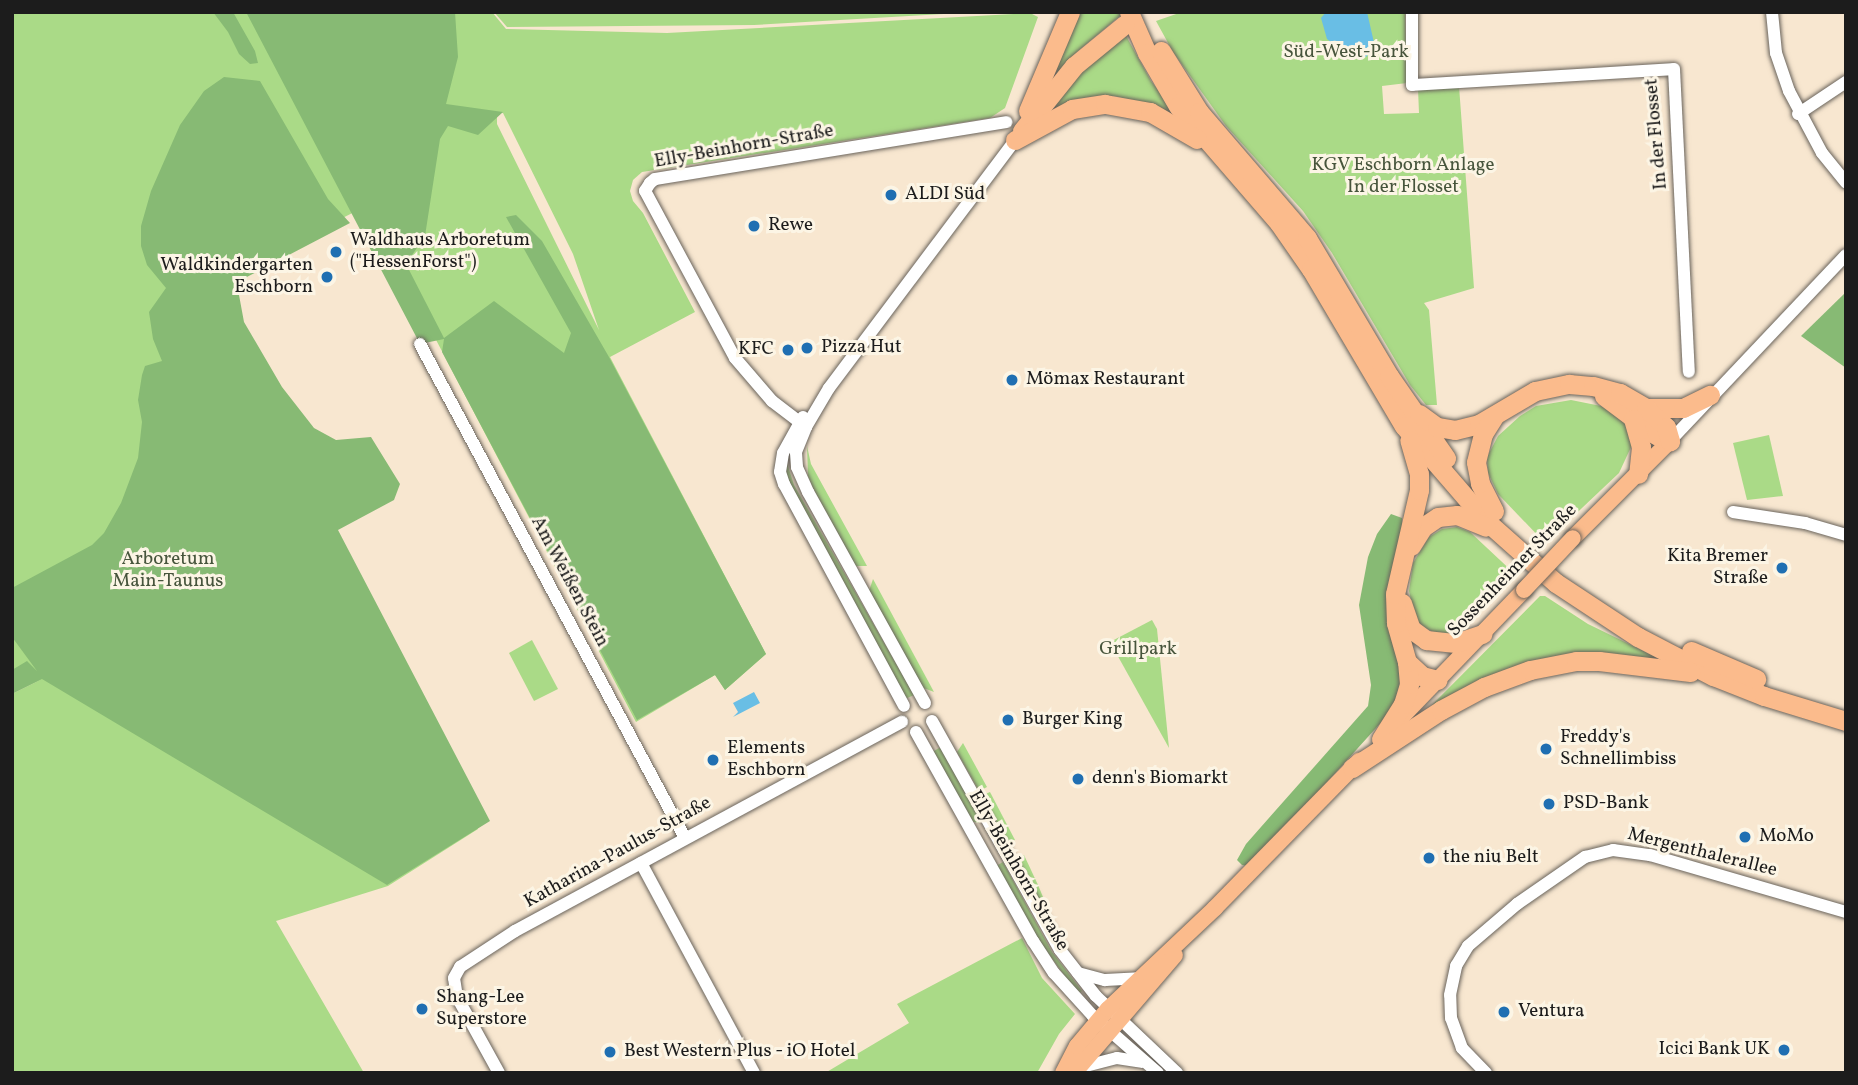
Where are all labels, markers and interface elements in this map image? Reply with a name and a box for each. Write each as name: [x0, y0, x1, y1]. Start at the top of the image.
park label: Süd-West-Park: [1283, 42, 1409, 64]
street label: In der Flosset: [1641, 77, 1673, 191]
street label: Elly-Beinhorn-Straße: [653, 120, 835, 174]
park label: KGV Eschborn Anlage In der Flosset: [1311, 155, 1495, 199]
place label: ALDI Süd: [905, 184, 985, 206]
marker: ALDI Süd: [883, 187, 899, 203]
place label: Rewe: [768, 215, 813, 237]
marker: Rewe: [746, 218, 762, 234]
place label: Waldhaus Arboretum ("HessenForst"): [350, 230, 530, 274]
marker: Waldhaus Arboretum ("HessenForst"): [328, 244, 344, 260]
place label: Waldkindergarten Eschborn: [160, 255, 313, 299]
marker: Waldkindergarten Eschborn: [319, 269, 335, 285]
place label: Pizza Hut: [821, 337, 902, 359]
place label: KFC: [738, 339, 774, 361]
marker: Pizza Hut: [799, 340, 815, 356]
marker: KFC: [780, 342, 796, 358]
place label: Mömax Restaurant: [1026, 369, 1185, 391]
marker: Mömax Restaurant: [1004, 372, 1020, 388]
street label: Sossenheimer Straße: [1444, 500, 1582, 642]
street label: Am Weißen Stein: [525, 513, 613, 651]
place label: Kita Bremer Straße: [1667, 546, 1768, 590]
park label: Arboretum Main-Taunus: [113, 549, 223, 593]
marker: Kita Bremer Straße: [1774, 560, 1790, 576]
park label: Grillpark: [1099, 639, 1177, 661]
place label: Burger King: [1022, 709, 1123, 731]
marker: Burger King: [1000, 712, 1016, 728]
place label: Freddy's Schnellimbiss: [1560, 727, 1676, 771]
place label: Elements Eschborn: [727, 738, 806, 782]
marker: Freddy's Schnellimbiss: [1538, 741, 1554, 757]
marker: Elements Eschborn: [705, 752, 721, 768]
place label: denn's Biomarkt: [1092, 768, 1228, 790]
marker: denn's Biomarkt: [1070, 771, 1086, 787]
street label: Elly-Beinhorn-Straße: [963, 787, 1073, 955]
street label: Katharina-Paulus-Straße: [521, 792, 715, 914]
place label: PSD-Bank: [1563, 793, 1649, 815]
marker: PSD-Bank: [1541, 796, 1557, 812]
street label: Mergenthalerallee: [1625, 823, 1779, 883]
place label: MoMo: [1759, 826, 1814, 848]
marker: MoMo: [1737, 829, 1753, 845]
place label: the niu Belt: [1443, 847, 1539, 869]
marker: the niu Belt: [1421, 850, 1437, 866]
place label: Shang-Lee Superstore: [436, 987, 527, 1031]
marker: Shang-Lee Superstore: [414, 1001, 430, 1017]
place label: Ventura: [1518, 1001, 1584, 1023]
marker: Ventura: [1496, 1004, 1512, 1020]
place label: Icici Bank UK: [1659, 1039, 1770, 1061]
place label: Best Western Plus - iO Hotel: [624, 1041, 857, 1063]
marker: Icici Bank UK: [1776, 1042, 1792, 1058]
marker: Best Western Plus - iO Hotel: [602, 1044, 618, 1060]

